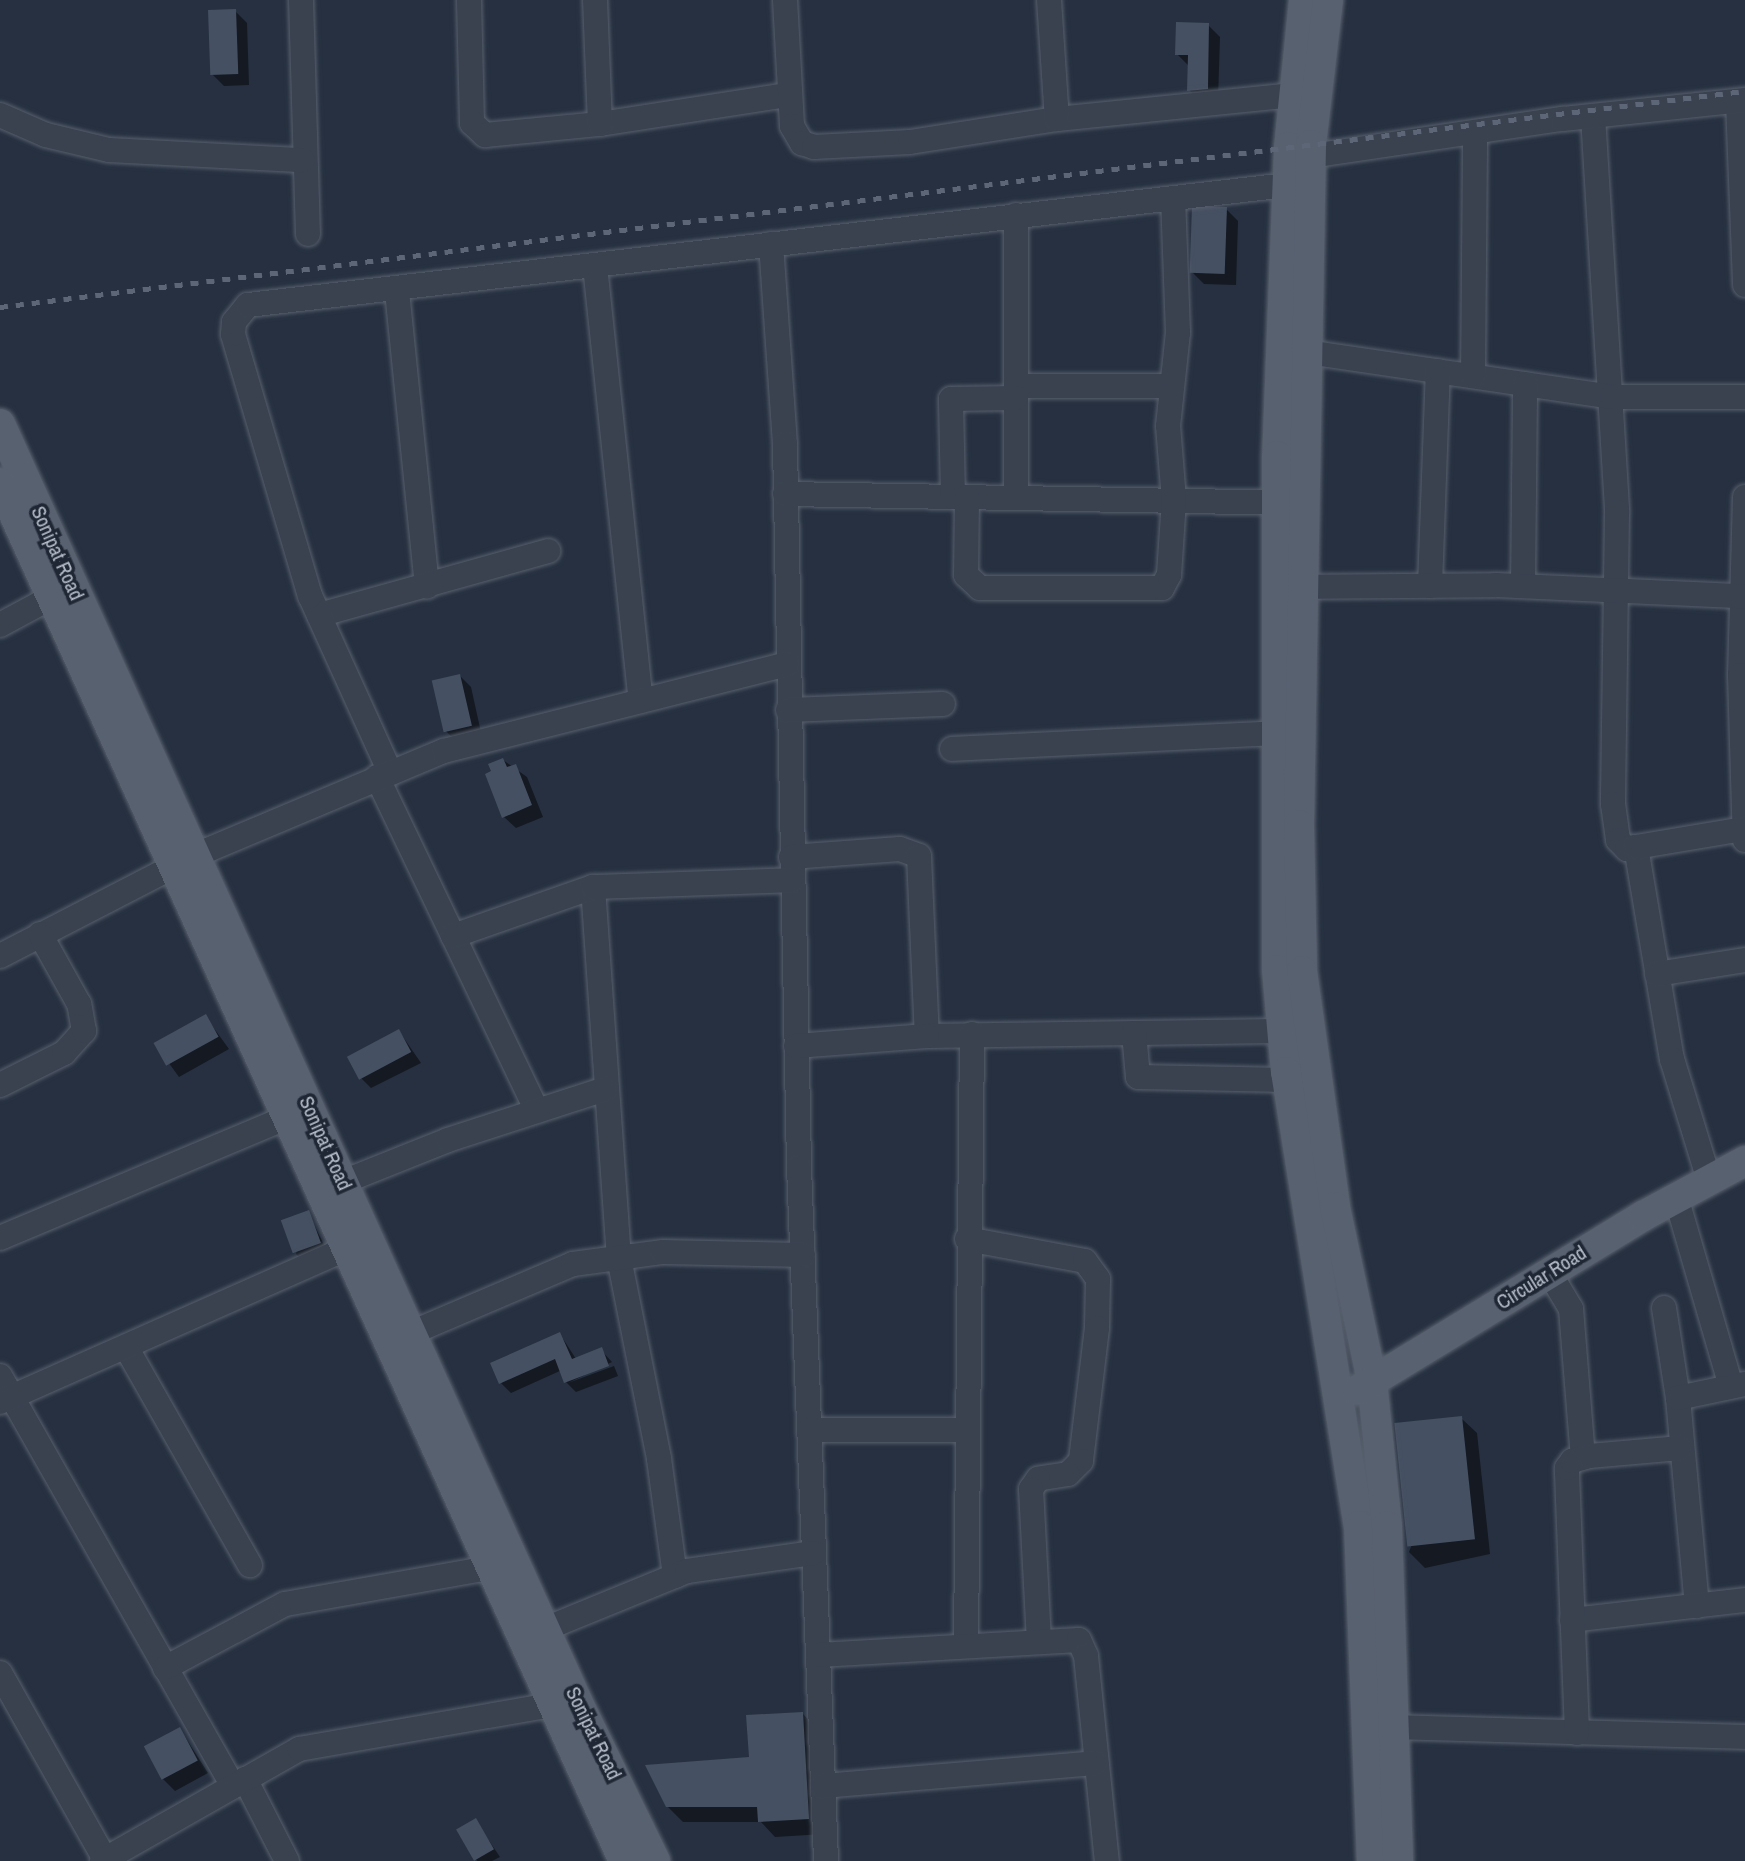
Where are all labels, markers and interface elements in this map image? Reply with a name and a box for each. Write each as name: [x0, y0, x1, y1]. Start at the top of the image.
street label: Sonipat Road: [27, 502, 89, 604]
street label: Sonipat Road: [295, 1092, 357, 1194]
street label: Circular Road: [1492, 1240, 1590, 1314]
street label: Sonipat Road: [561, 1683, 627, 1783]

